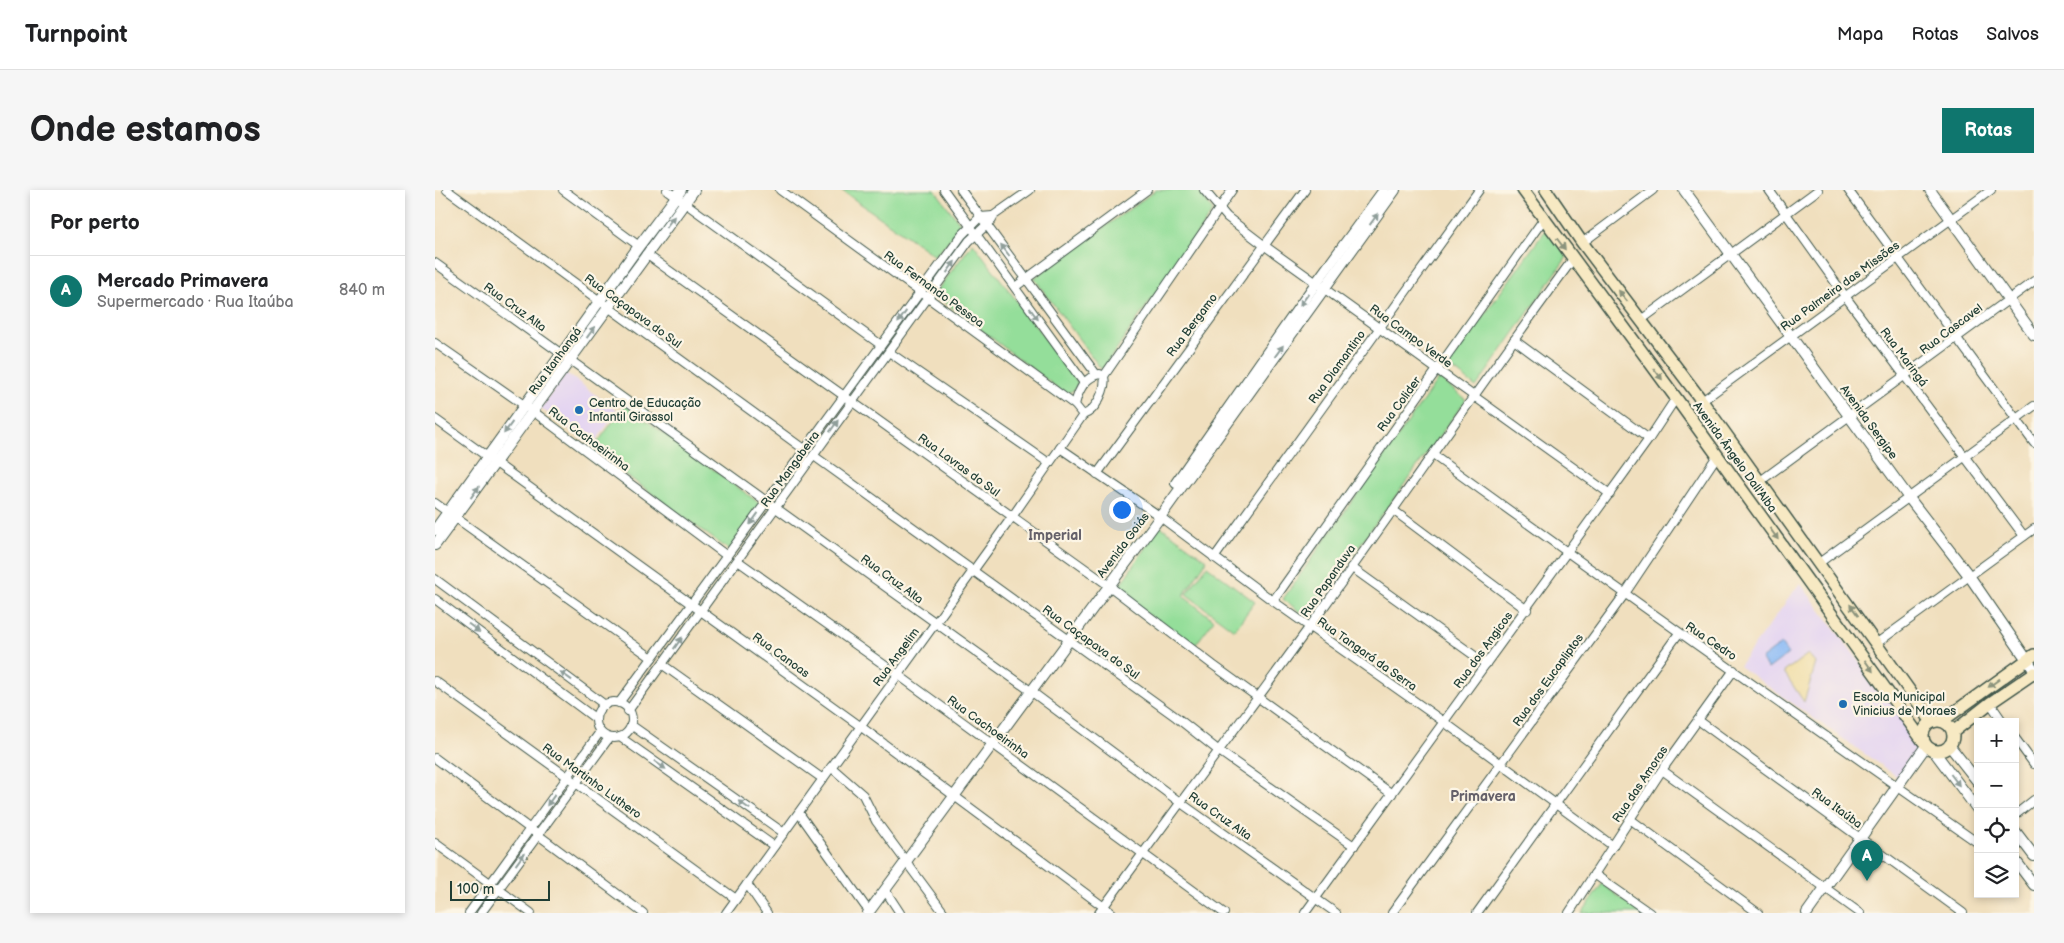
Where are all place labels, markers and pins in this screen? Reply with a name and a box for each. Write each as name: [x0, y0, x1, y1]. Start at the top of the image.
place label: Centro de Educação Infantil Girassol: [589, 396, 701, 425]
marker: Centro de Educação Infantil Girassol: [573, 404, 585, 416]
place label: Escola Municipal Vinicius de Moraes: [1853, 690, 1956, 719]
marker: Escola Municipal Vinicius de Moraes: [1837, 698, 1849, 710]
pin: A: [1851, 840, 1883, 881]

